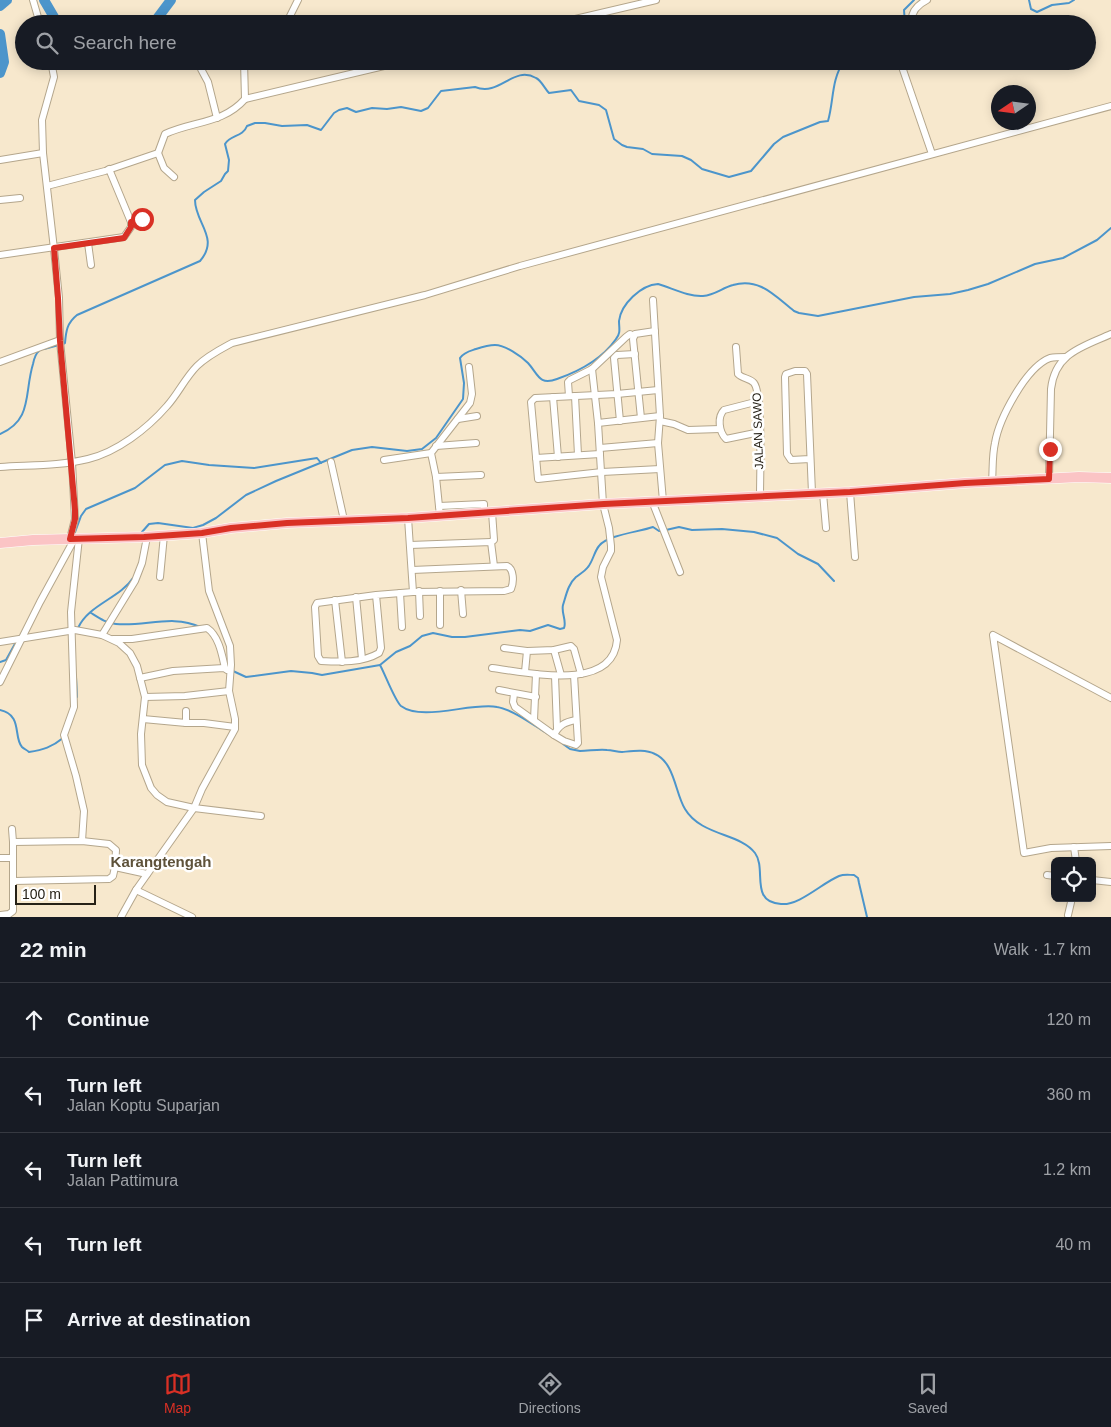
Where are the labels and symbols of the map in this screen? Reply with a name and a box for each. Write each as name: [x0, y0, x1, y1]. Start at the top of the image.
north arrow: [991, 85, 1036, 130]
route start: [131, 208, 154, 231]
street label: JALAN SAWO: [750, 392, 766, 470]
route end: [1039, 438, 1062, 461]
district label: Karangtengah: [111, 853, 211, 870]
scale bar: [15, 882, 96, 905]

